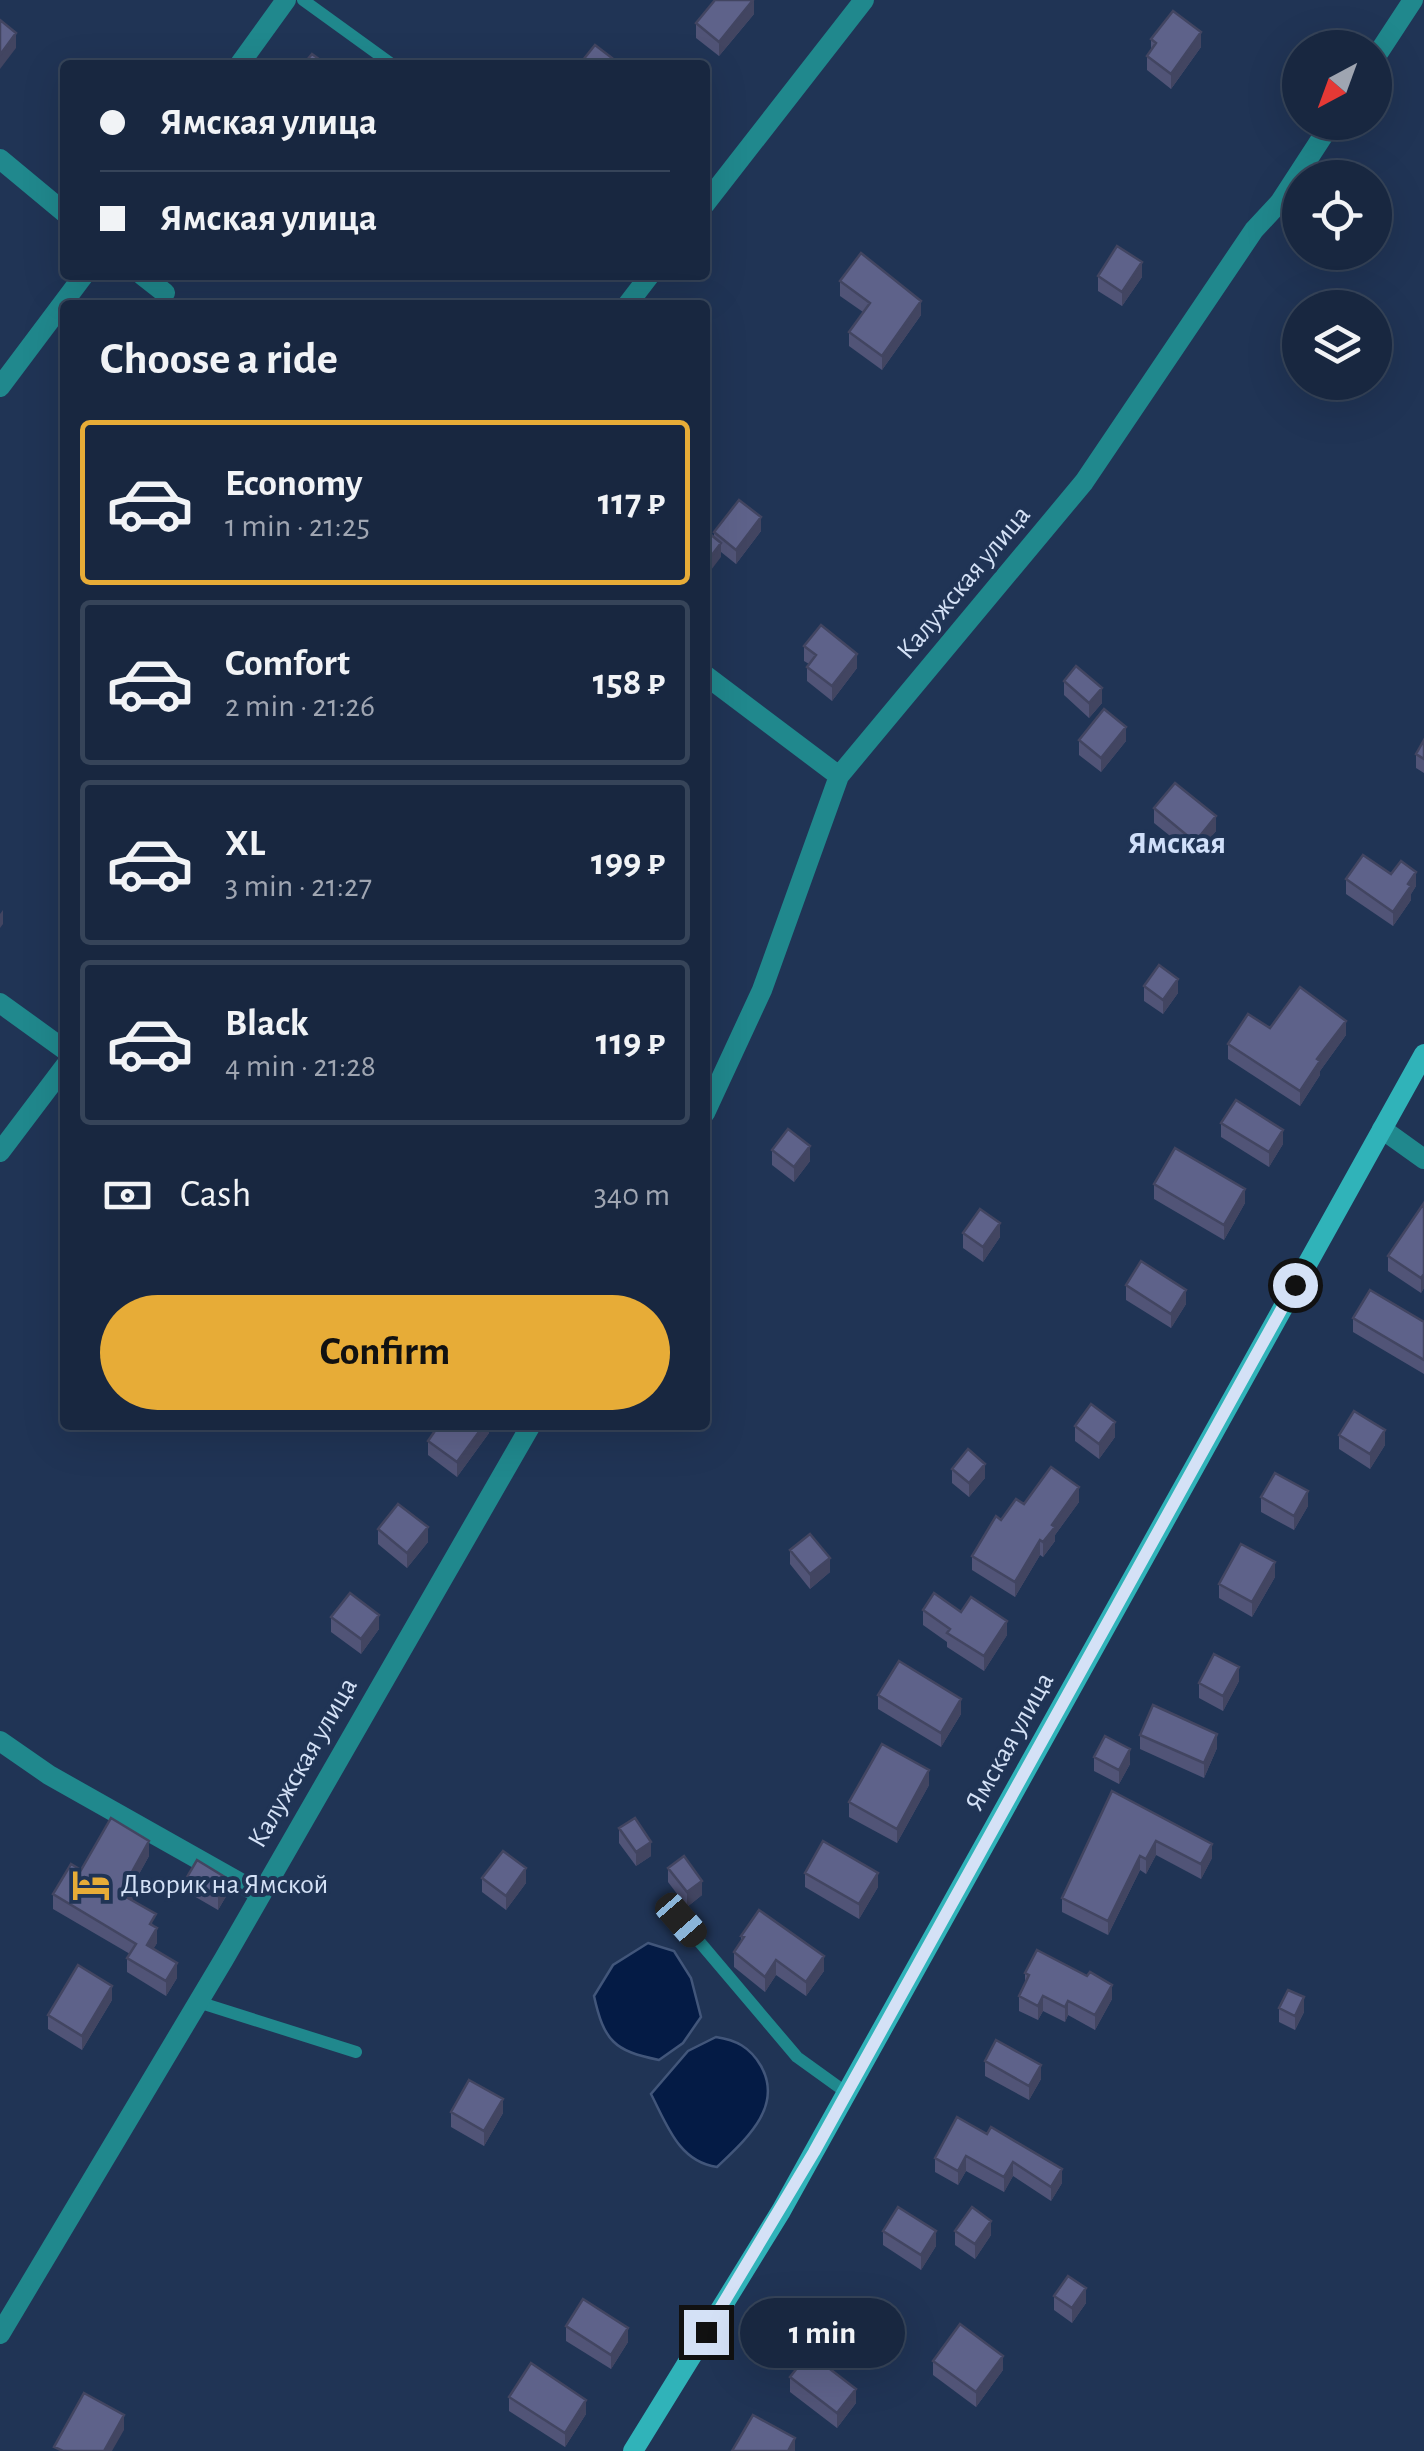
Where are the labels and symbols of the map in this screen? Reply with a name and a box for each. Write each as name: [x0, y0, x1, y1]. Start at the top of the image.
north arrow: [1282, 30, 1392, 140]
street label: Калужская улица: [892, 501, 1036, 665]
district label: Ямская: [1128, 827, 1226, 859]
route start: [1273, 1263, 1318, 1308]
street label: Ямская улица: [961, 1668, 1059, 1816]
street label: Калужская улица: [243, 1673, 363, 1853]
hotel icon: Дворик на Ямской: [70, 1864, 112, 1906]
place label: Дворик на Ямской: [121, 1871, 328, 1899]
car: [650, 1888, 712, 1952]
callout: 1 min: [741, 2297, 906, 2367]
route end: [684, 2310, 729, 2355]

